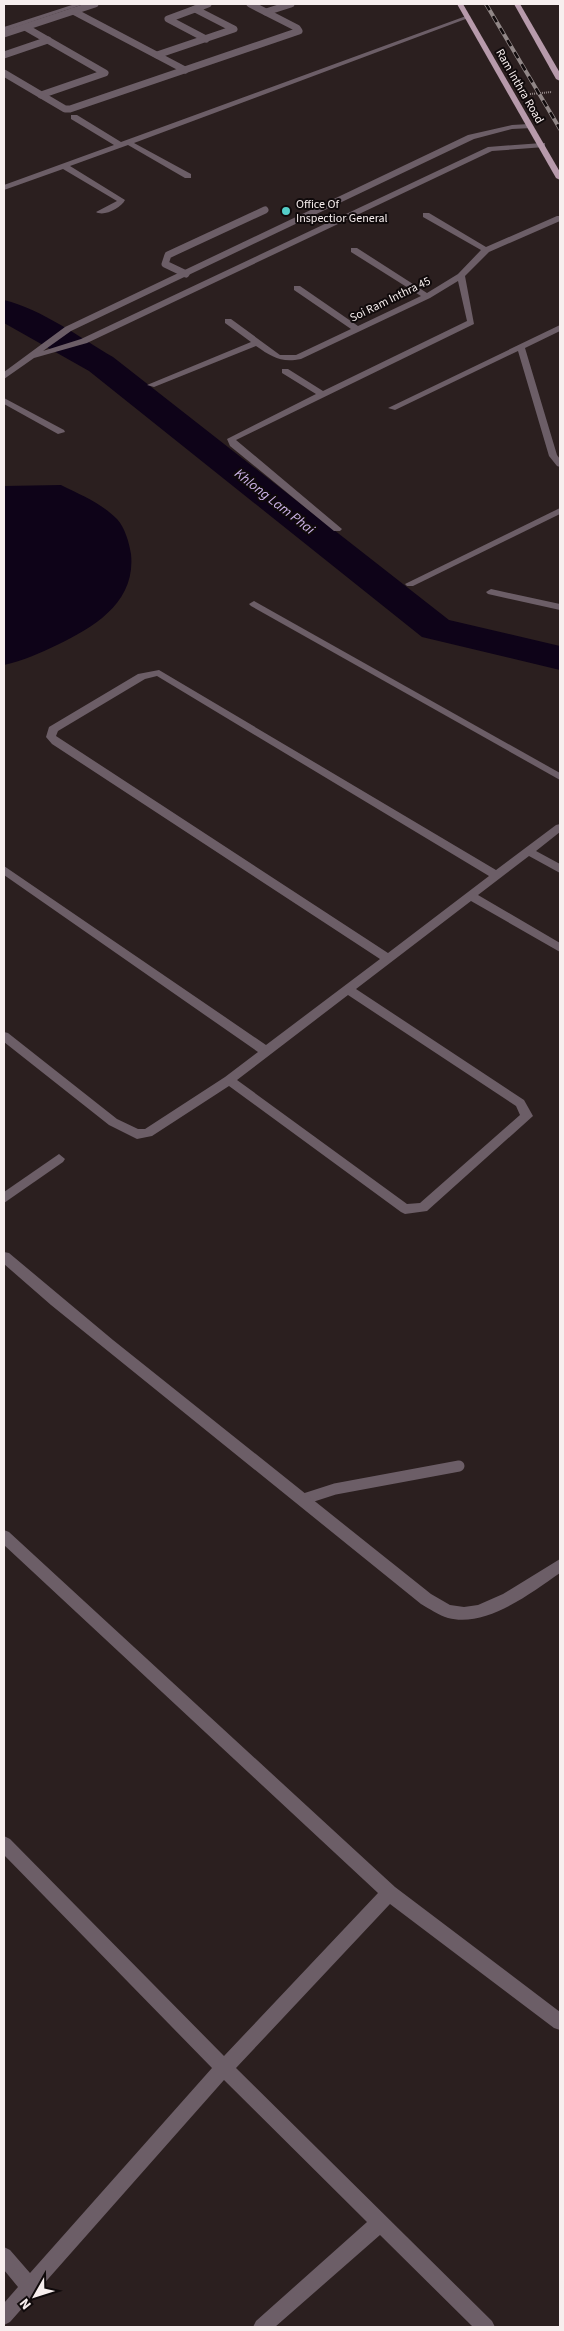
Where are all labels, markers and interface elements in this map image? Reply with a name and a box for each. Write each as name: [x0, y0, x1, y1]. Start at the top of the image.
street label: Ram Inthra Road: [491, 46, 548, 127]
place label: Office Of Inspectior General: [296, 196, 388, 227]
marker: Office Of Inspectior General: [280, 205, 292, 217]
street label: Soi Ram Inthra 45: [347, 273, 434, 326]
water label: Khlong Lam Phai: [230, 464, 319, 540]
north arrow: [10, 2271, 60, 2321]
text: N: [15, 2294, 36, 2313]

